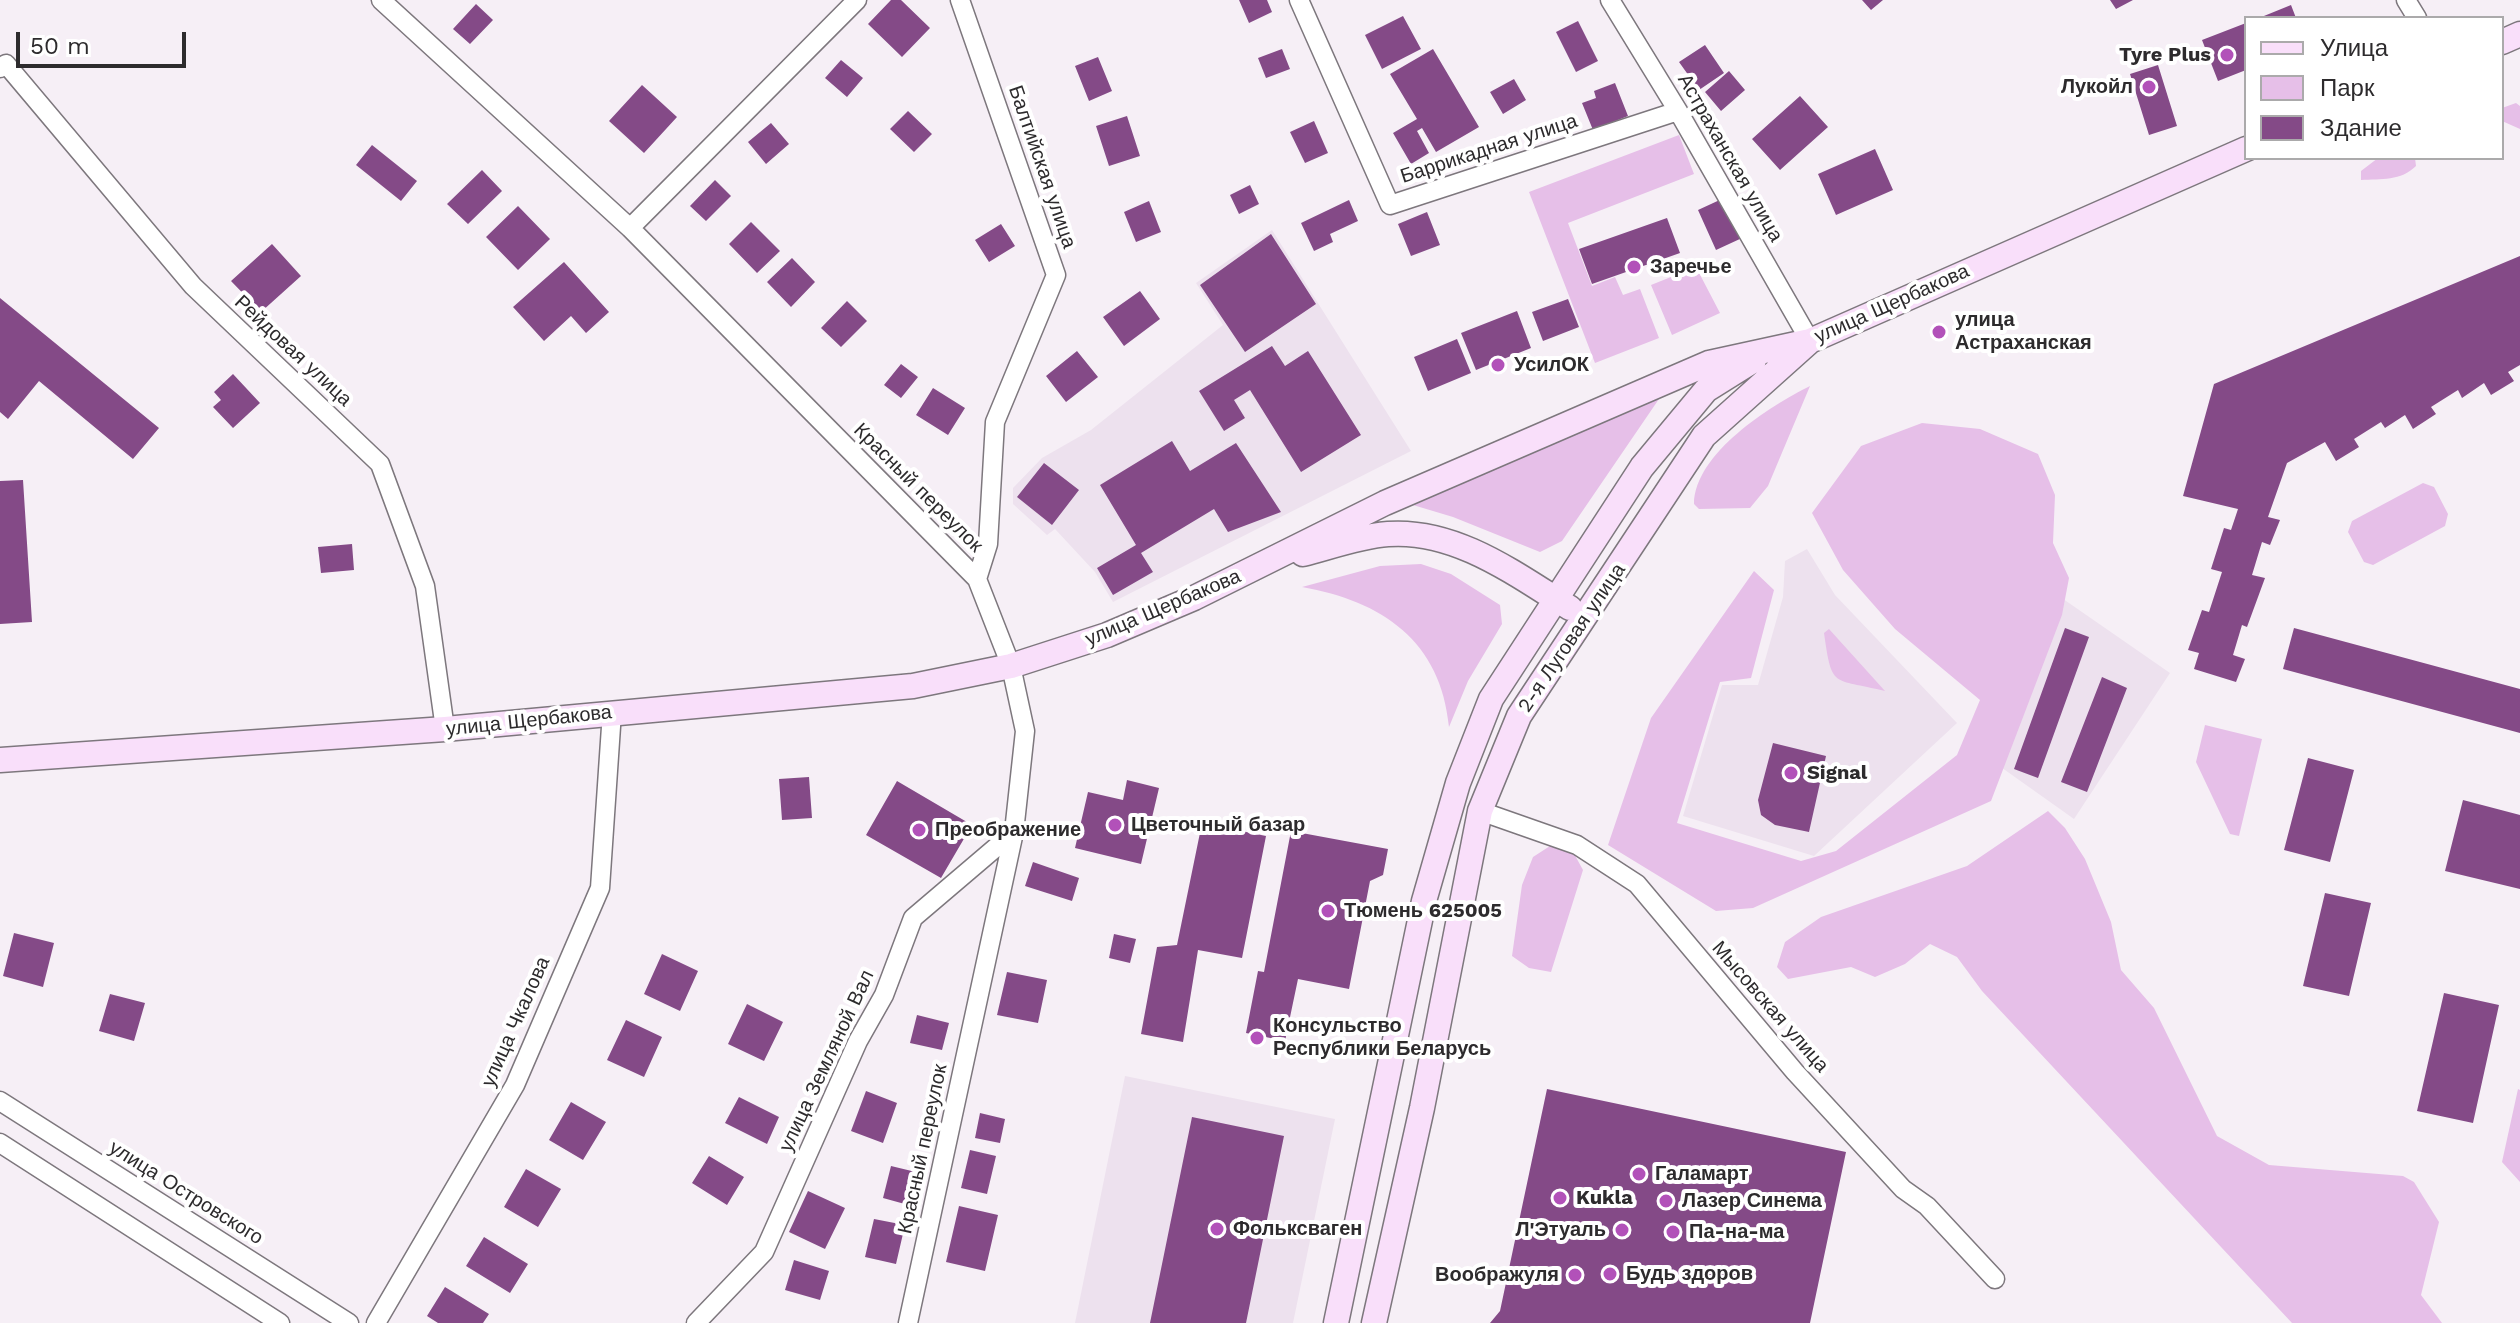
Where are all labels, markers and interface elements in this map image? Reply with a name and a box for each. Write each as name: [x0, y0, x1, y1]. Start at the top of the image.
scale bar: [20, 16, 190, 66]
legend: [2244, 16, 2504, 160]
text: 50 m: [30, 32, 90, 60]
text: Улица: [2320, 34, 2388, 62]
place label: Tyre Plus: [2119, 43, 2211, 67]
marker: Tyre Plus: [2218, 46, 2236, 64]
street label: Астраханская улица: [1672, 70, 1788, 246]
text: Парк: [2320, 74, 2374, 102]
place label: Лукойл: [2061, 75, 2133, 99]
marker: Лукойл: [2140, 78, 2158, 96]
street label: Балтийская улица: [1003, 83, 1081, 251]
street label: Баррикадная улица: [1398, 109, 1580, 189]
text: Здание: [2320, 114, 2402, 142]
place label: Заречье: [1650, 255, 1732, 279]
marker: Заречье: [1625, 258, 1643, 276]
street label: улица Щербакова: [1811, 259, 1973, 349]
street label: Рейдовая улица: [229, 290, 357, 412]
place label: улица Астраханская: [1955, 308, 2092, 355]
marker: улица Астраханская: [1930, 323, 1948, 341]
place label: УсилОК: [1514, 353, 1589, 377]
marker: УсилОК: [1489, 356, 1507, 374]
street label: Красный переулок: [848, 418, 988, 558]
street label: 2-я Луговая улица: [1513, 559, 1631, 717]
street label: улица Щербакова: [1082, 564, 1244, 652]
street label: улица Щербакова: [445, 700, 613, 742]
place label: Signal: [1807, 761, 1867, 785]
marker: Signal: [1782, 764, 1800, 782]
place label: Цветочный базар: [1131, 813, 1305, 837]
marker: Цветочный базар: [1106, 816, 1124, 834]
place label: Преображение: [935, 818, 1081, 842]
marker: Преображение: [910, 821, 928, 839]
place label: Тюмень 625005: [1344, 899, 1502, 923]
marker: Тюмень 625005: [1319, 902, 1337, 920]
street label: Мысовская улица: [1707, 937, 1833, 1077]
street label: улица Чкалова: [477, 953, 555, 1091]
street label: улица Земляной Вал: [774, 966, 880, 1156]
place label: Консульство Республики Беларусь: [1273, 1014, 1491, 1061]
marker: Консульство Республики Беларусь: [1248, 1029, 1266, 1047]
street label: Красный переулок: [893, 1062, 953, 1236]
street label: улица Островского: [104, 1136, 268, 1250]
place label: Галамарт: [1655, 1162, 1748, 1186]
marker: Галамарт: [1630, 1165, 1648, 1183]
place label: Kukla: [1576, 1186, 1633, 1210]
marker: Kukla: [1551, 1189, 1569, 1207]
place label: Лазер Синема: [1682, 1189, 1822, 1213]
marker: Лазер Синема: [1657, 1192, 1675, 1210]
place label: Фольксваген: [1233, 1217, 1362, 1241]
place label: Л'Этуаль: [1515, 1218, 1606, 1242]
marker: Фольксваген: [1208, 1220, 1226, 1238]
place label: Па-на-ма: [1689, 1220, 1784, 1244]
marker: Л'Этуаль: [1613, 1221, 1631, 1239]
marker: Па-на-ма: [1664, 1223, 1682, 1241]
place label: Будь здоров: [1626, 1262, 1753, 1286]
place label: Воображуля: [1435, 1263, 1559, 1287]
marker: Будь здоров: [1601, 1265, 1619, 1283]
marker: Воображуля: [1566, 1266, 1584, 1284]

